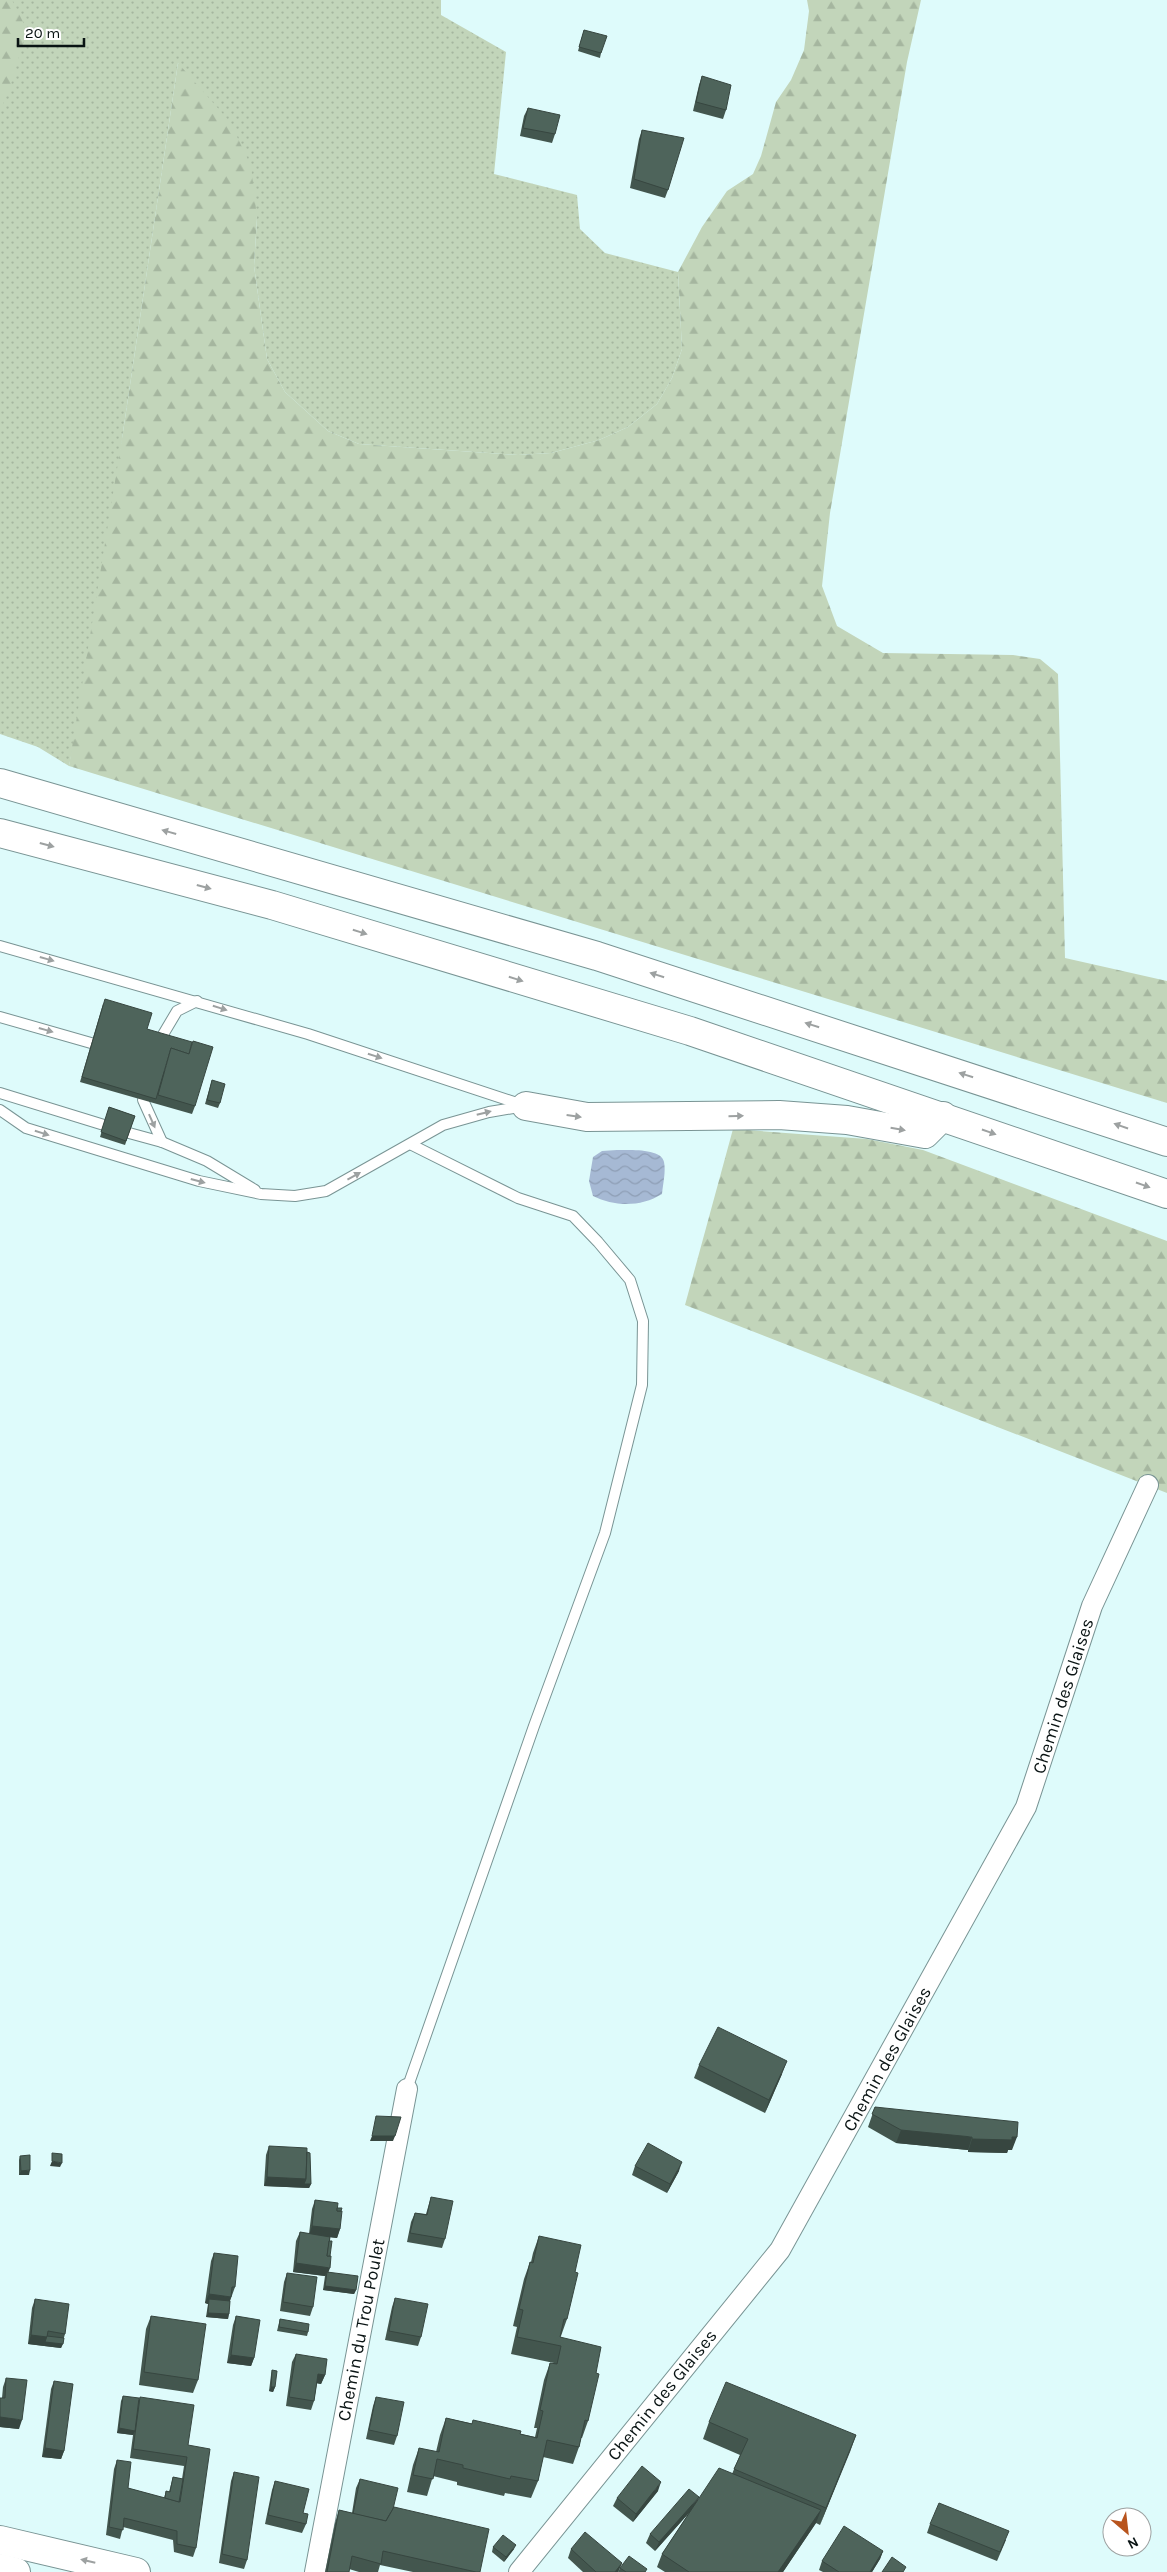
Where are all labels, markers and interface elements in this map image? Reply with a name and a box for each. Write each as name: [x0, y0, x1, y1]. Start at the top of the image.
scale bar: [18, 15, 84, 47]
text: 20 m: [25, 24, 60, 42]
one-way arrow: [161, 828, 176, 836]
one-way arrow: [40, 841, 55, 849]
one-way arrow: [197, 883, 212, 891]
one-way arrow: [353, 928, 368, 936]
one-way arrow: [39, 955, 55, 963]
one-way arrow: [650, 971, 665, 979]
one-way arrow: [509, 975, 524, 983]
one-way arrow: [213, 1004, 228, 1012]
one-way arrow: [804, 1021, 819, 1029]
one-way arrow: [38, 1027, 53, 1035]
one-way arrow: [368, 1053, 383, 1061]
one-way arrow: [959, 1071, 974, 1079]
one-way arrow: [477, 1109, 492, 1117]
one-way arrow: [728, 1111, 744, 1119]
one-way arrow: [566, 1112, 582, 1120]
one-way arrow: [149, 1114, 157, 1128]
one-way arrow: [1113, 1122, 1128, 1130]
one-way arrow: [890, 1126, 906, 1134]
one-way arrow: [982, 1129, 997, 1136]
one-way arrow: [35, 1130, 50, 1138]
one-way arrow: [347, 1172, 362, 1180]
one-way arrow: [190, 1177, 205, 1185]
one-way arrow: [1136, 1181, 1151, 1189]
street label: Chemin des Glaises: [1027, 1615, 1099, 1777]
street label: Chemin des Glaises: [838, 1983, 936, 2135]
street label: Chemin du Trou Poulet: [333, 2237, 390, 2423]
street label: Chemin des Glaises: [602, 2325, 722, 2465]
north arrow: [1102, 2507, 1152, 2557]
text: N: [1124, 2533, 1141, 2553]
one-way arrow: [81, 2557, 96, 2565]

